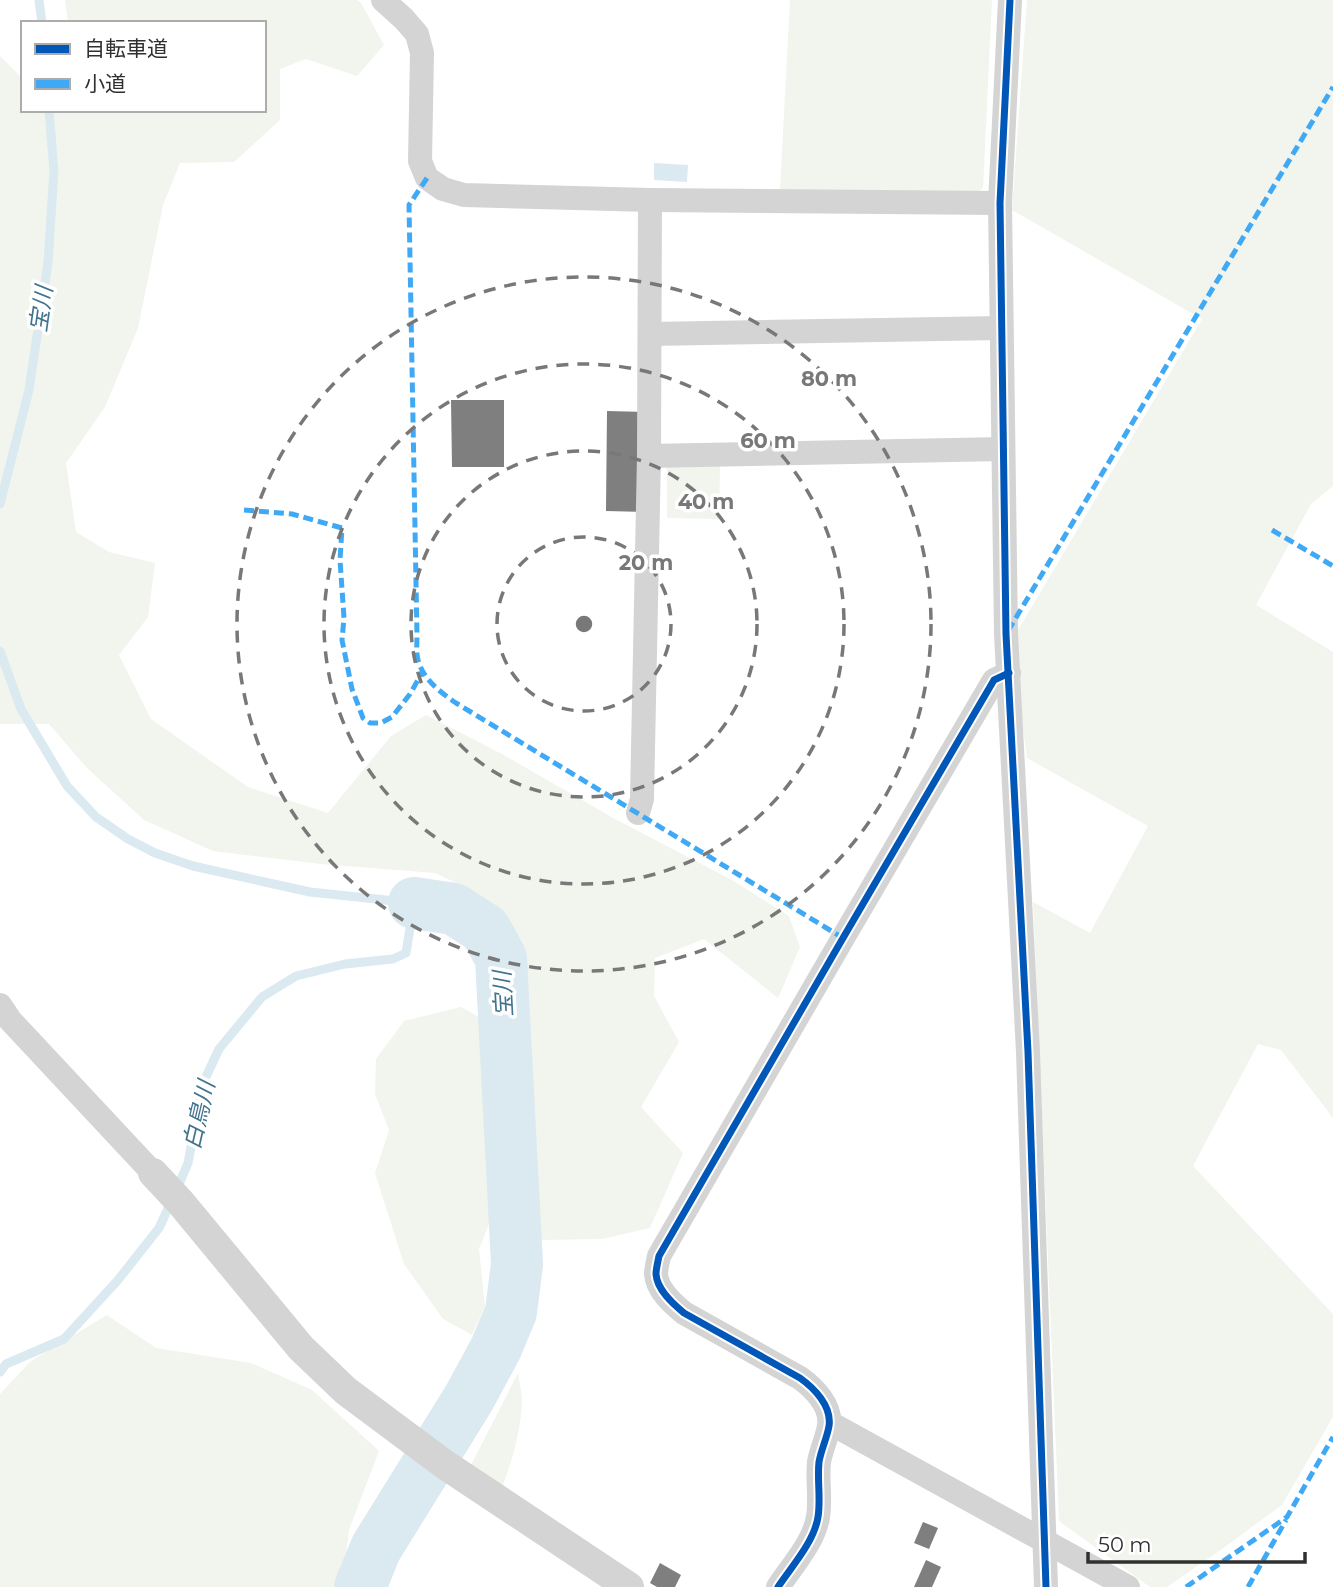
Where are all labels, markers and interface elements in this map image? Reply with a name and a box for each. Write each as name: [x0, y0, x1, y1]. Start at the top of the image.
legend: [21, 21, 266, 112]
text: 自転車道: [84, 36, 168, 61]
text: 小道: [84, 71, 126, 96]
water label: 宝川: [24, 281, 58, 334]
text: 80 m: [801, 366, 857, 391]
text: 60 m: [740, 428, 796, 453]
text: 40 m: [678, 489, 734, 514]
text: 20 m: [619, 550, 673, 575]
centre of rings: [572, 612, 596, 636]
water label: 宝川: [488, 967, 518, 1018]
water label: 白鳥川: [178, 1075, 221, 1152]
scale bar: [1088, 1520, 1305, 1564]
text: 50 m: [1098, 1532, 1152, 1557]

